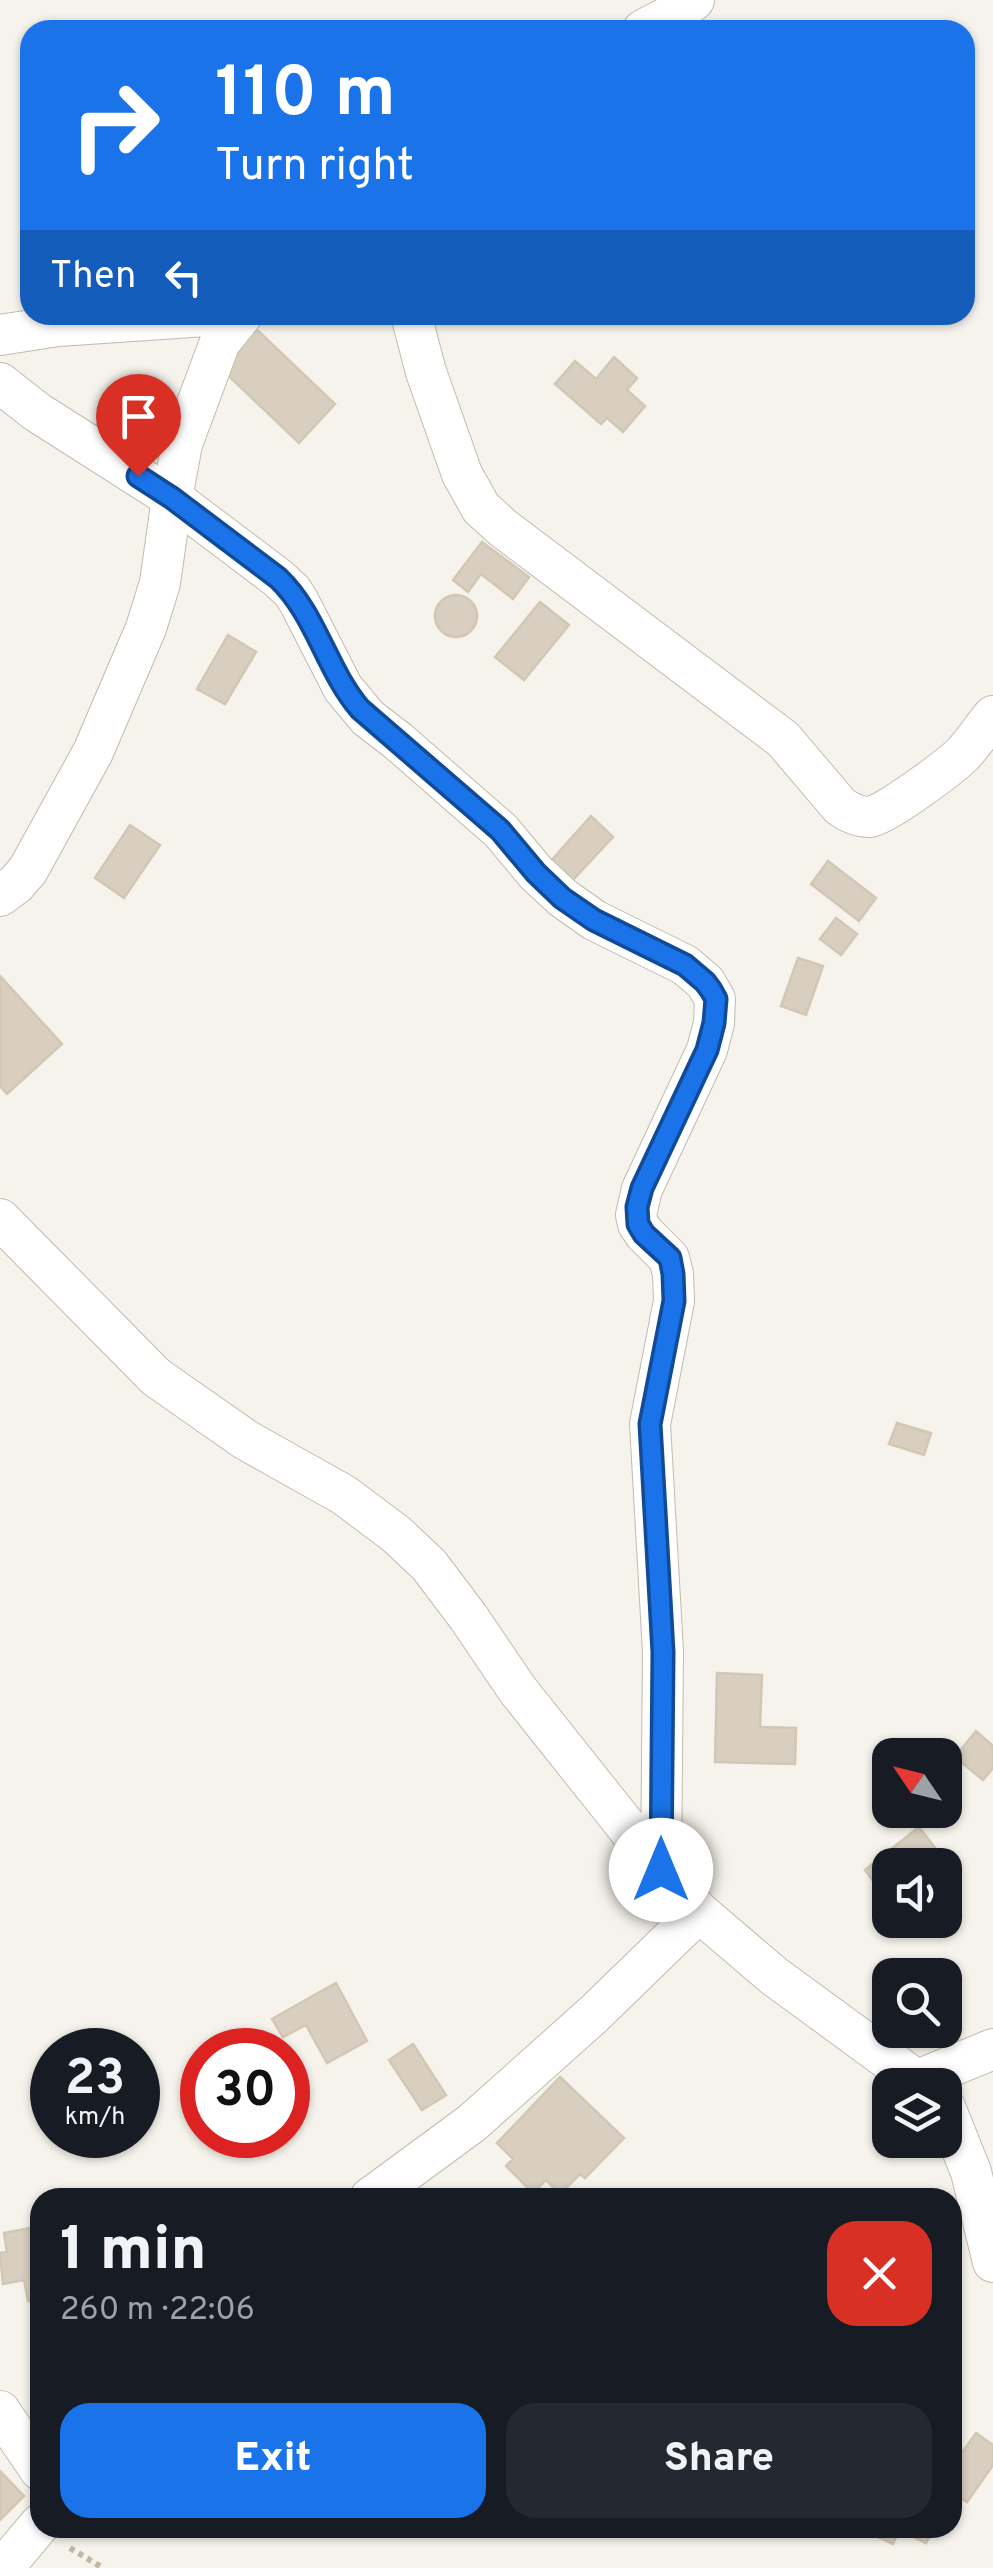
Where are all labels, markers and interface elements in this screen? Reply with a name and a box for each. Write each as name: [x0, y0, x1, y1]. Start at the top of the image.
text: 110 m: [215, 52, 396, 141]
icon: right: [50, 60, 180, 190]
text: Turn right: [215, 139, 414, 196]
icon: left: [156, 250, 211, 305]
text: Then: [50, 253, 136, 302]
pin: [96, 374, 181, 477]
icon: arrive: [111, 389, 166, 444]
north arrow: [872, 1738, 962, 1828]
map controls: [872, 1738, 962, 2158]
position arrow: [609, 1818, 713, 1922]
button: sound: [872, 1848, 962, 1938]
button: search: [872, 1958, 962, 2048]
speed limit sign: 30: [180, 2028, 310, 2158]
text: 23: [65, 2049, 125, 2112]
button: layers: [872, 2068, 962, 2158]
text: km/h: [65, 2102, 125, 2134]
text: 1 min: [60, 2215, 207, 2291]
button: close: [827, 2221, 932, 2326]
text: 260 m · 22:06: [60, 2291, 255, 2331]
button: Exit: [60, 2403, 486, 2518]
button: Share: [506, 2403, 932, 2518]

